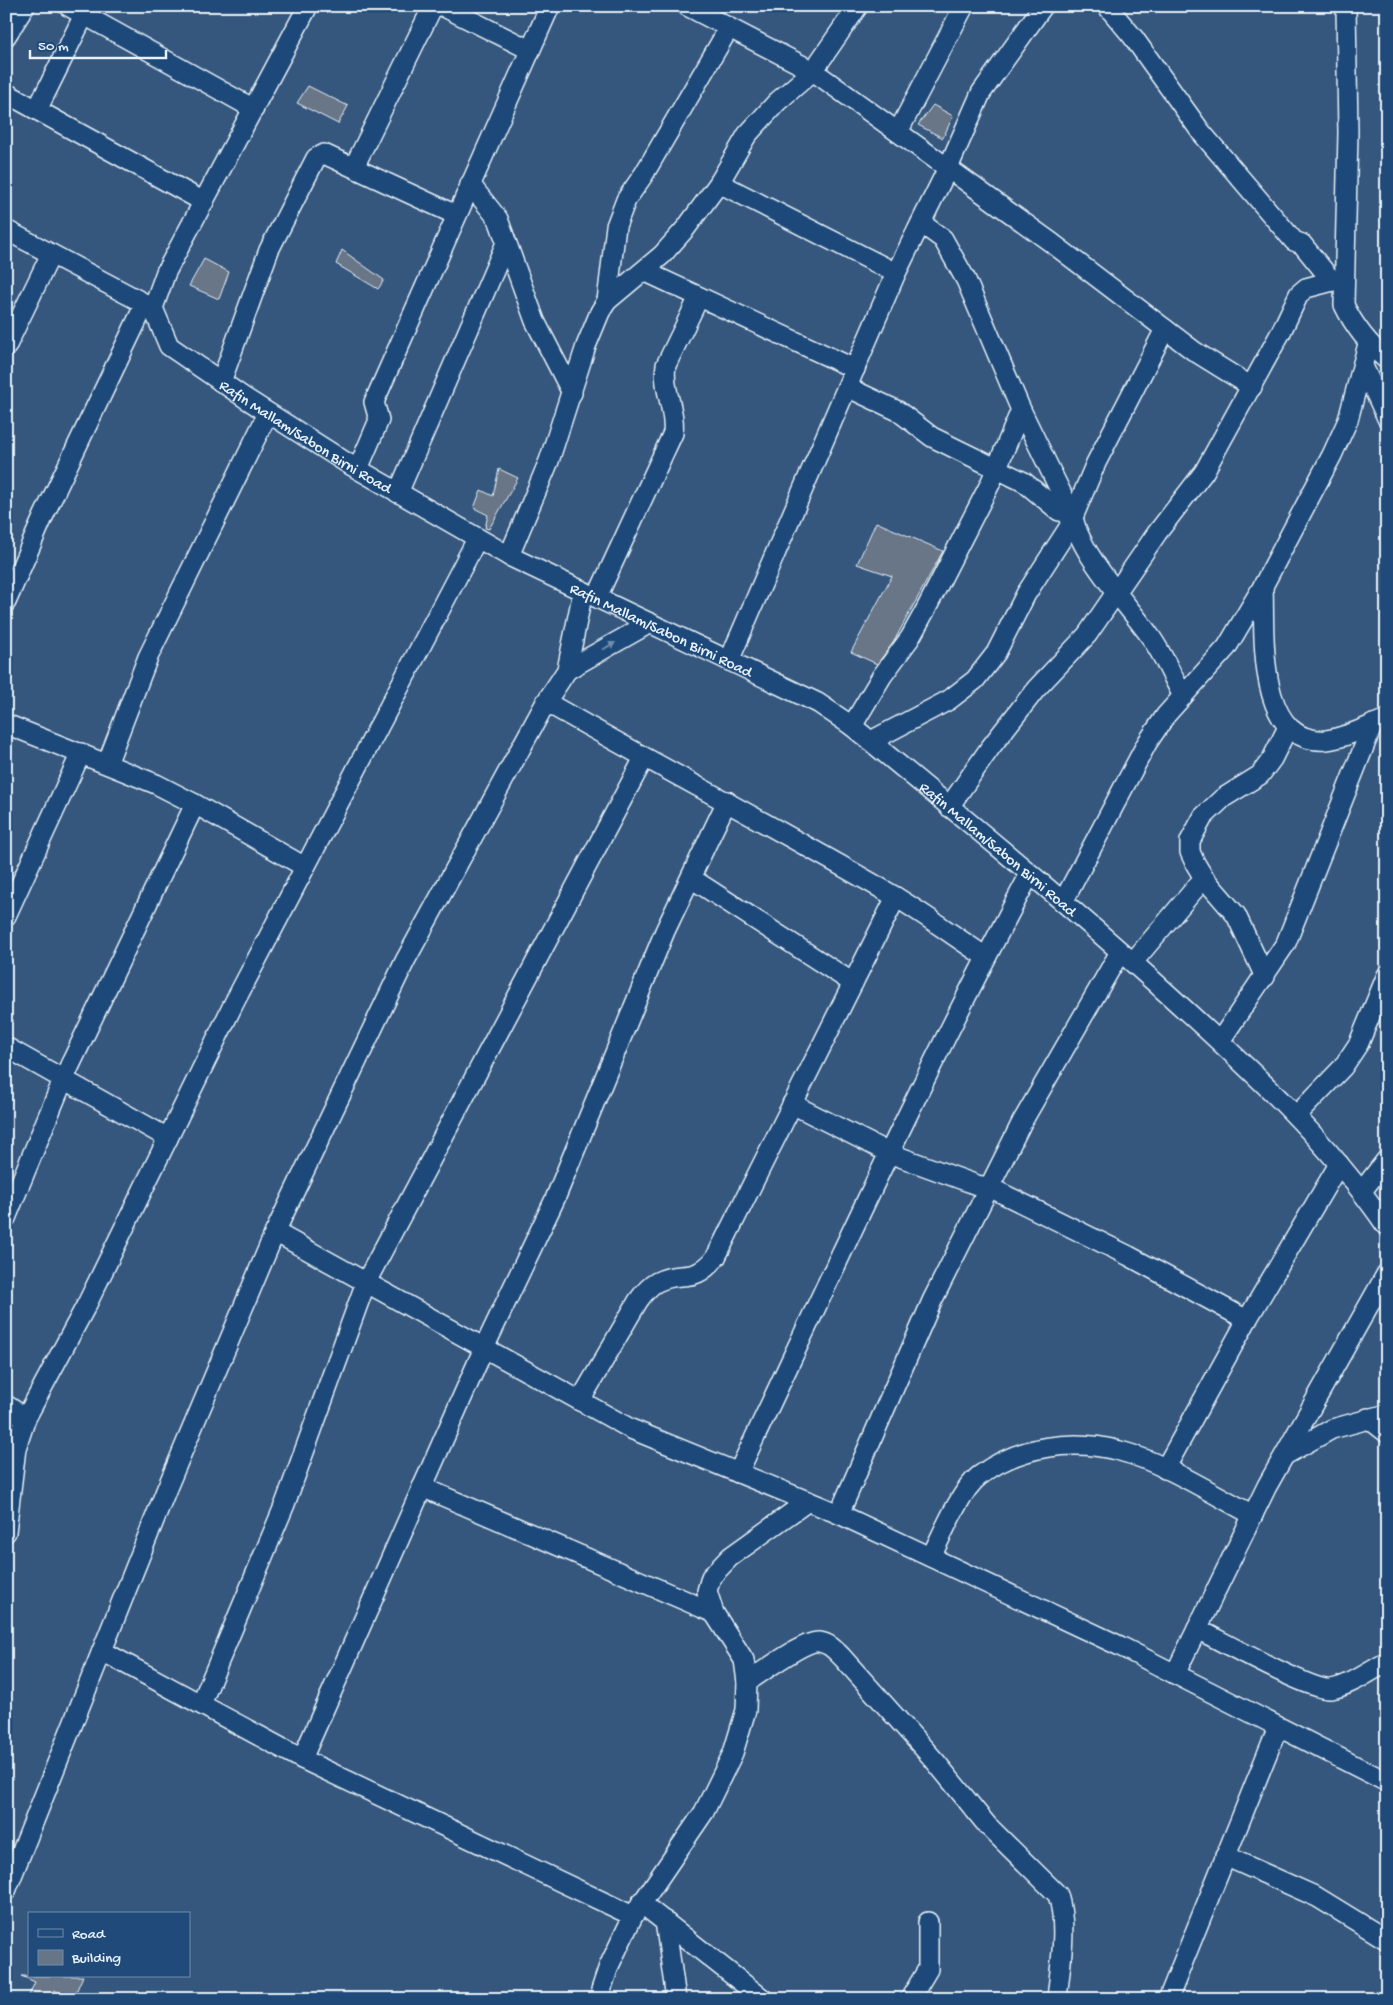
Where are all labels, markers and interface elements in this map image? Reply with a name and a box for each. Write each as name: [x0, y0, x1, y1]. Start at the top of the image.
scale bar: [30, 28, 166, 60]
text: 50 m: [38, 38, 69, 56]
street label: Rafin Mallam/Sabon Birni Road: [215, 377, 396, 500]
street label: Rafin Mallam/Sabon Birni Road: [566, 580, 756, 684]
one-way arrow: [602, 642, 615, 651]
street label: Rafin Mallam/Sabon Birni Road: [914, 779, 1080, 923]
legend: [28, 1912, 190, 1978]
text: Road: [72, 1926, 106, 1944]
text: Building: [71, 1950, 121, 1968]

